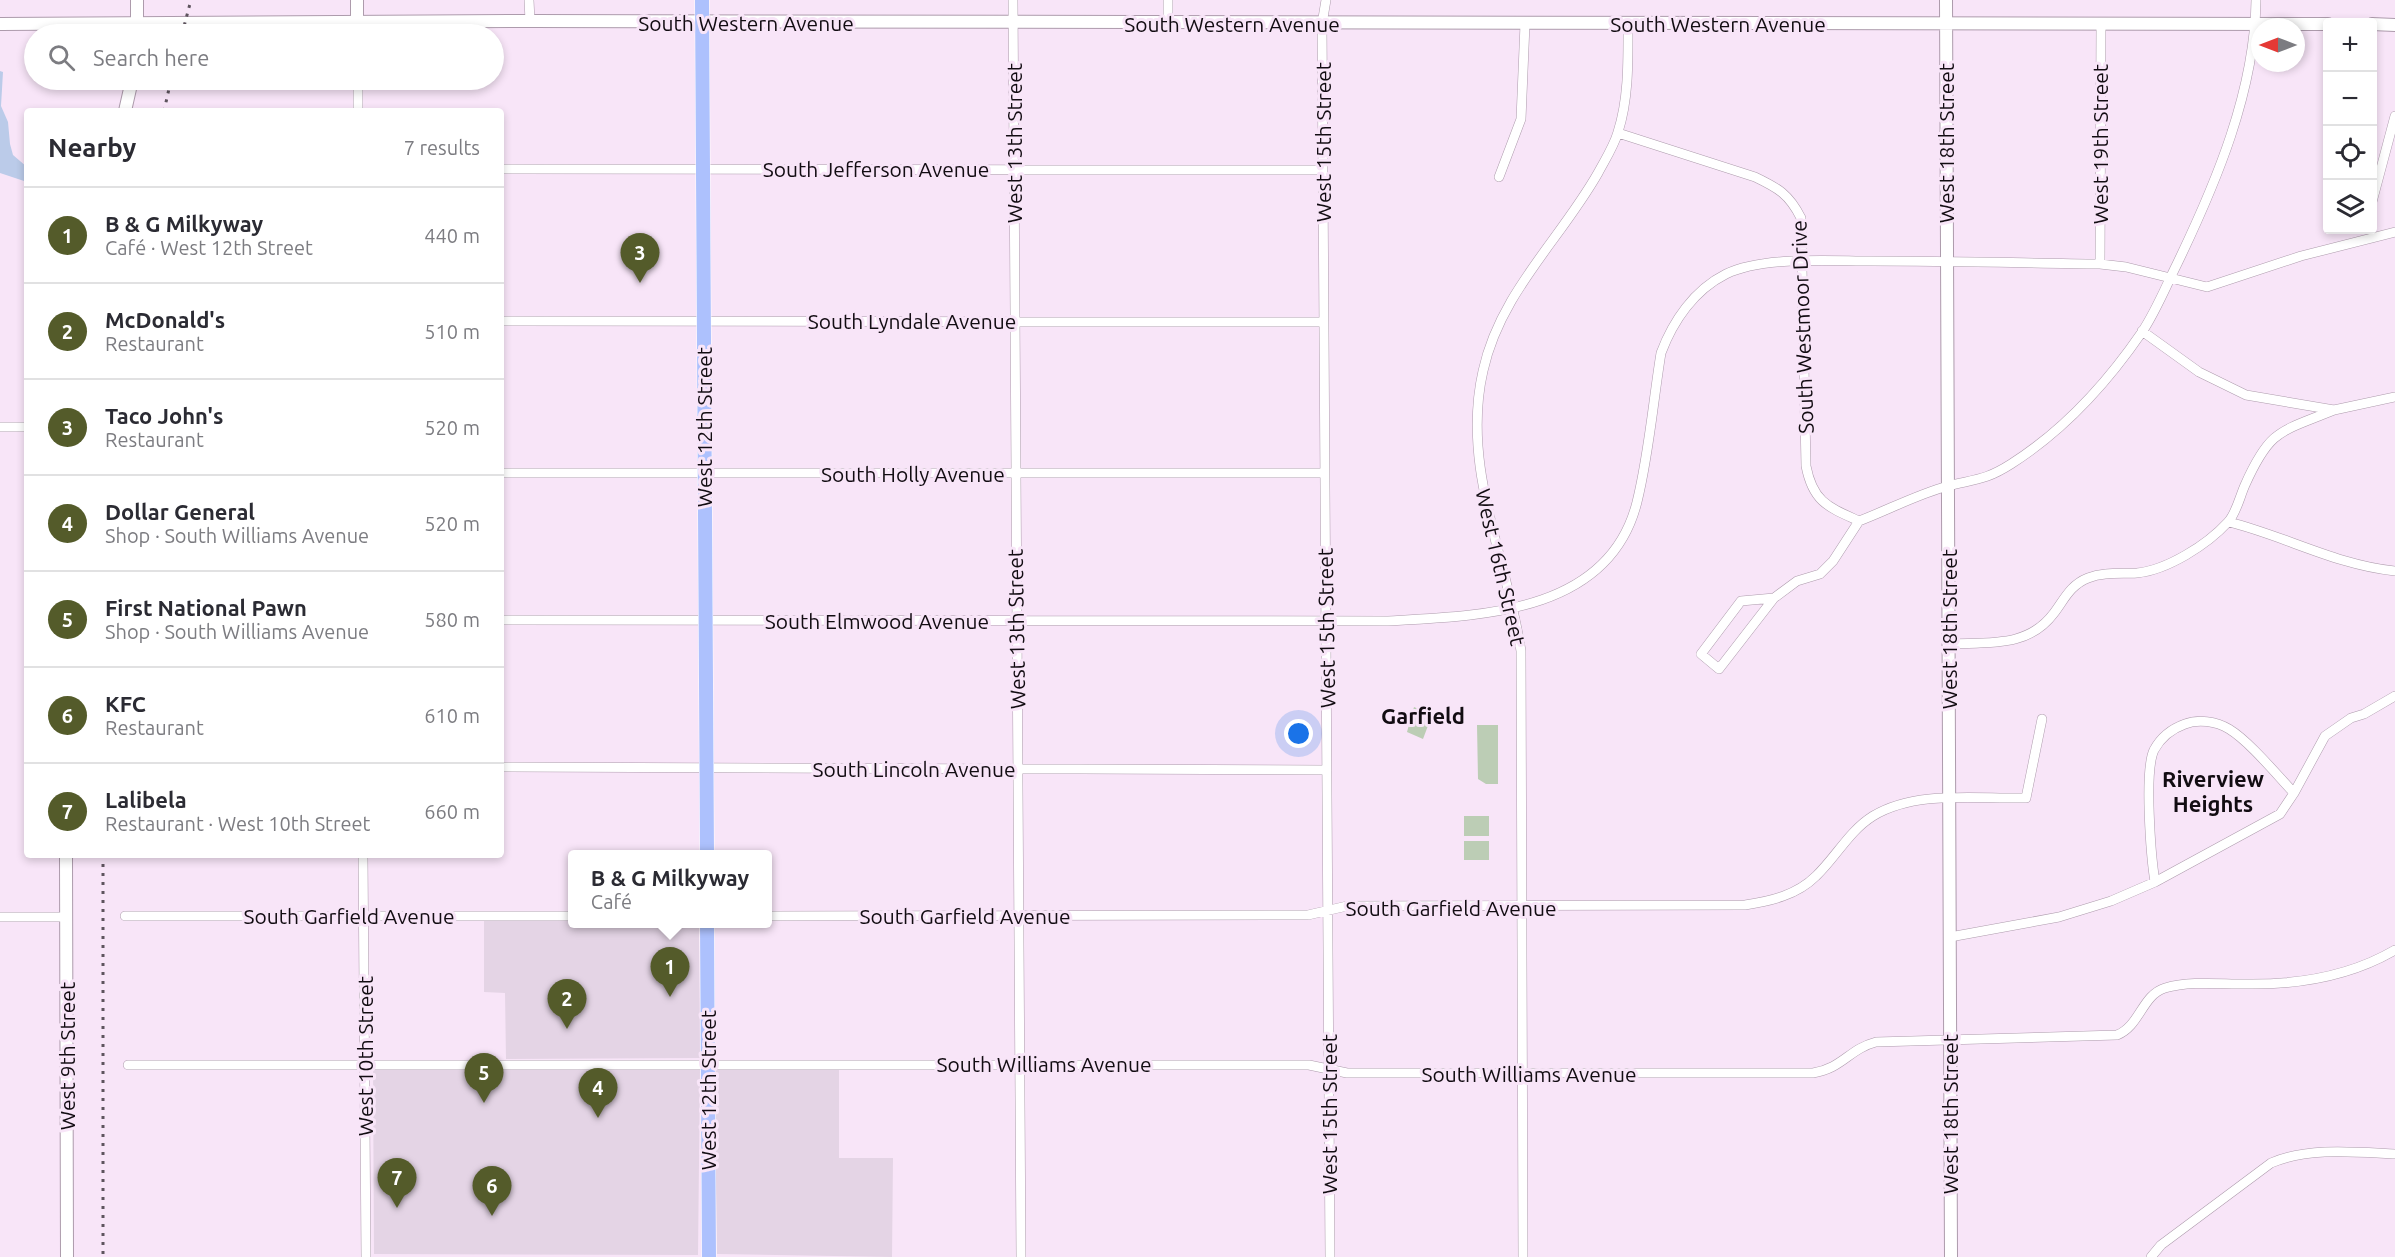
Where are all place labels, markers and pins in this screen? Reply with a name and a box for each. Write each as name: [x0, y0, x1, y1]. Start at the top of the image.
pin: 3: [620, 234, 660, 283]
pin: 1: [650, 948, 690, 997]
pin: 2: [548, 980, 586, 1029]
pin: 5: [464, 1054, 504, 1103]
pin: 4: [578, 1068, 618, 1118]
pin: 7: [378, 1158, 416, 1208]
pin: 6: [472, 1166, 512, 1216]

